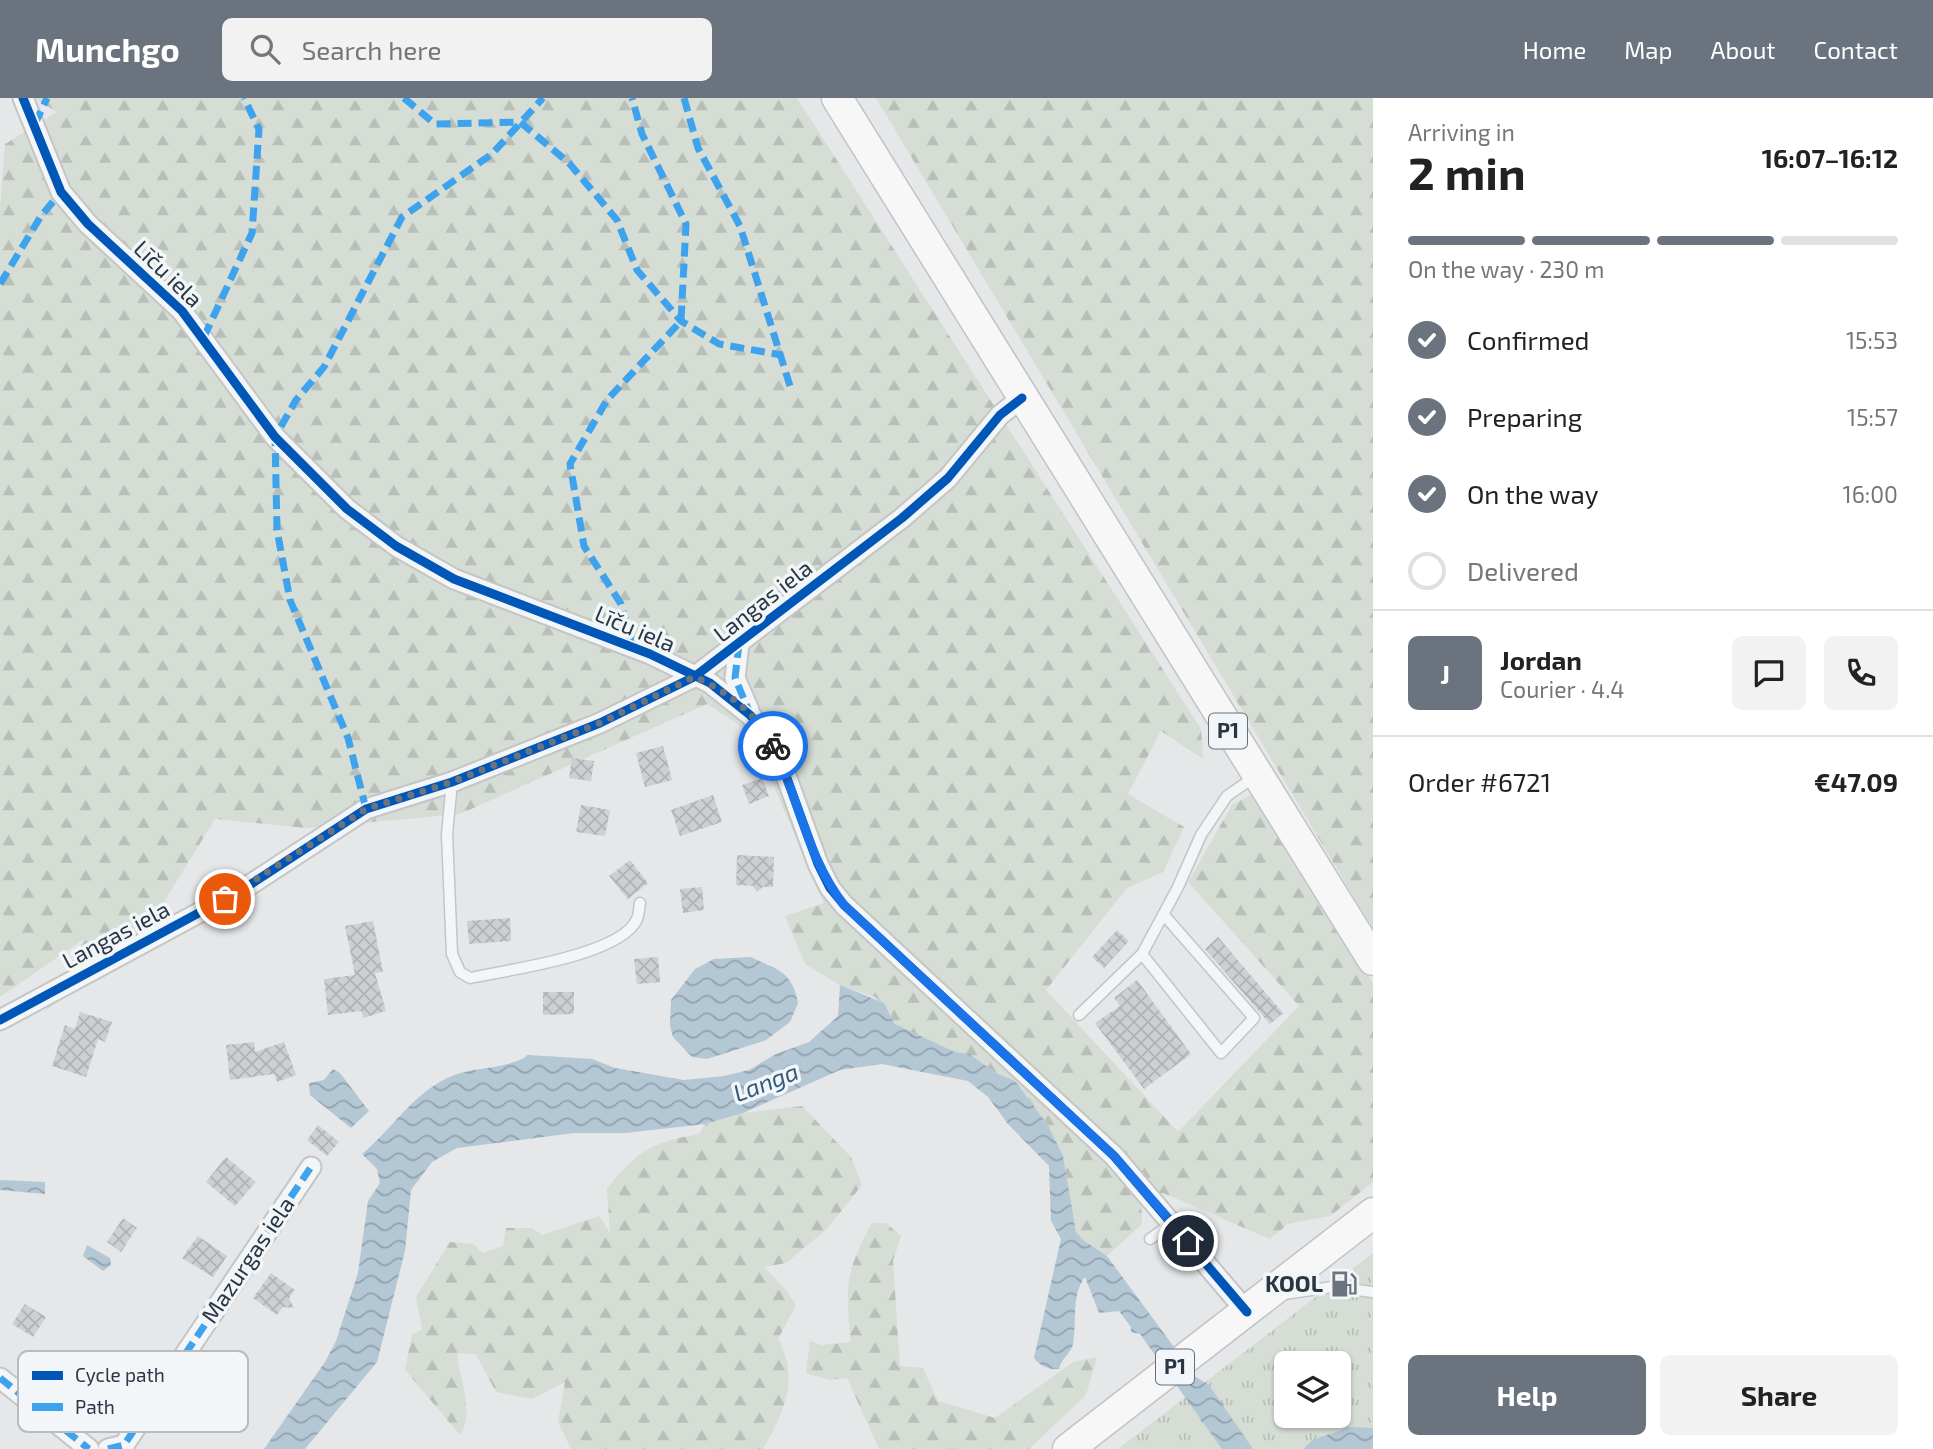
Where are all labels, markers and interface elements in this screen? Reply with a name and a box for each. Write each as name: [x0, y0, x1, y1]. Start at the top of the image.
search box: [222, 18, 712, 81]
text: Munchgo: [35, 29, 180, 69]
icon: search: [246, 30, 284, 68]
text: Search here: [302, 34, 441, 65]
text: Home: [1523, 35, 1586, 64]
text: Map: [1624, 35, 1672, 64]
text: About: [1710, 35, 1776, 64]
text: Contact: [1814, 35, 1898, 64]
text: Arriving in: [1408, 118, 1515, 146]
text: 16:07–16:12: [1762, 142, 1898, 173]
text: 2 min: [1408, 144, 1526, 199]
street label: Līču iela: [129, 234, 209, 313]
text: On the way · 230 m: [1408, 255, 1604, 283]
icon: check: [1408, 321, 1446, 359]
text: Confirmed: [1467, 324, 1590, 355]
text: 15:53: [1846, 326, 1898, 354]
icon: check: [1408, 398, 1446, 436]
text: Preparing: [1467, 401, 1582, 432]
text: 15:57: [1847, 403, 1898, 431]
icon: check: [1408, 475, 1446, 513]
text: On the way: [1467, 478, 1598, 509]
text: 16:00: [1843, 480, 1898, 508]
street label: Langas iela: [707, 553, 817, 647]
text: Delivered: [1467, 555, 1579, 586]
street label: Līču iela: [591, 599, 680, 657]
button: chat: [1732, 636, 1806, 710]
button: phone: [1824, 636, 1898, 710]
text: Jordan: [1500, 644, 1582, 675]
text: J: [1440, 658, 1450, 689]
text: Courier · 4.4: [1500, 675, 1624, 703]
courier: [738, 711, 808, 781]
road number: P1: [1209, 714, 1247, 748]
icon: bike: [754, 727, 792, 765]
text: Order #6721: [1408, 766, 1551, 797]
text: €47.09: [1814, 766, 1898, 797]
pin: [195, 869, 255, 929]
icon: bag: [206, 880, 244, 918]
street label: Langas iela: [57, 894, 174, 974]
water label: Langa: [729, 1056, 802, 1107]
street label: Mazurgas iela: [195, 1191, 300, 1328]
pin: [1158, 1211, 1218, 1271]
icon: home: [1169, 1222, 1207, 1260]
place label: KOOL: [1265, 1269, 1323, 1297]
fuel station icon: KOOL: [1329, 1269, 1359, 1299]
road number: P1: [1156, 1350, 1194, 1384]
legend: [18, 1351, 248, 1432]
map controls: [1274, 1351, 1351, 1428]
button: layers: [1274, 1351, 1351, 1428]
button: Help: [1408, 1355, 1646, 1435]
button: Share: [1660, 1355, 1898, 1435]
text: Cycle path: [75, 1363, 165, 1386]
text: Path: [75, 1395, 115, 1418]

